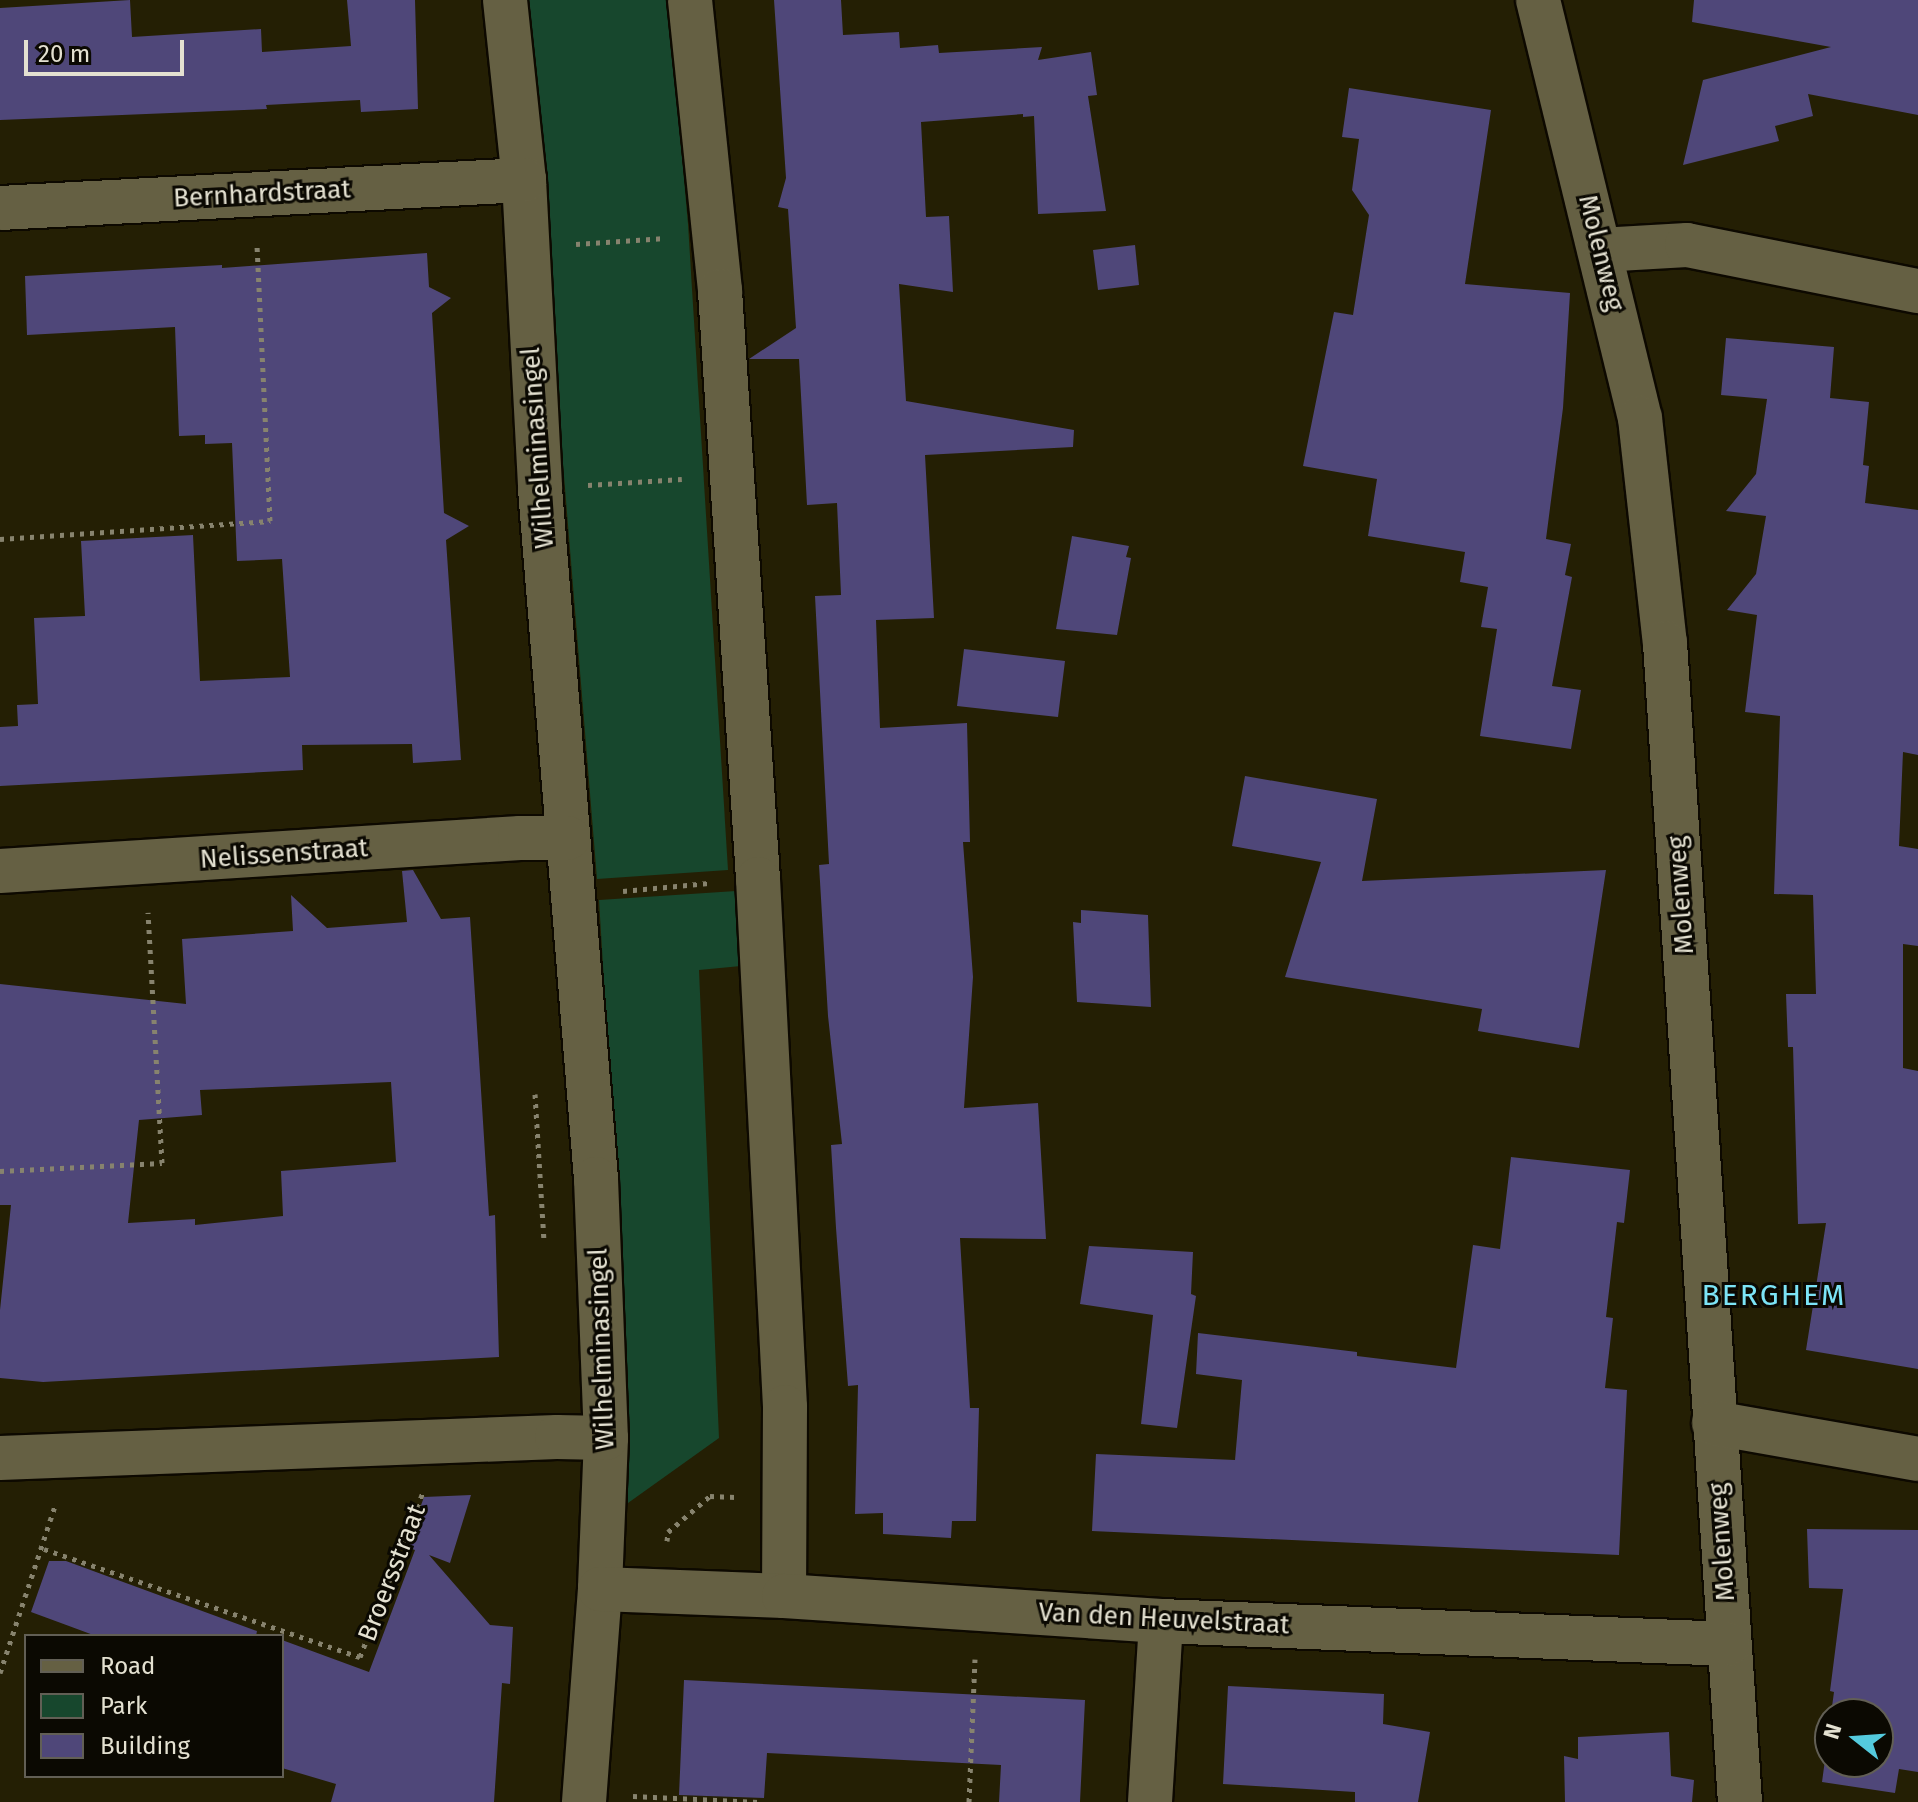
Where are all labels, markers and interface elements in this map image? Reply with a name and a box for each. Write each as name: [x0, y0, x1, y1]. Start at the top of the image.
scale bar: [28, 24, 188, 74]
text: 20 m: [38, 40, 90, 68]
street label: Bernhardstraat: [172, 174, 352, 214]
street label: Molenweg: [1572, 192, 1630, 314]
street label: Wilhelminasingel: [515, 346, 561, 550]
street label: Nelissenstraat: [199, 833, 369, 875]
street label: Molenweg: [1661, 835, 1701, 955]
street label: Wilhelminasingel: [583, 1248, 621, 1450]
district label: BERGHEM: [1702, 1277, 1846, 1313]
street label: Molenweg: [1702, 1482, 1742, 1602]
street label: Broersstraat: [352, 1500, 432, 1646]
street label: Van den Heuvelstraat: [1038, 1597, 1290, 1641]
legend: [24, 1634, 284, 1778]
text: Road: [100, 1652, 155, 1680]
text: Park: [100, 1692, 147, 1720]
north arrow: [1814, 1698, 1894, 1778]
text: N: [1817, 1720, 1848, 1742]
text: Building: [100, 1732, 190, 1760]

